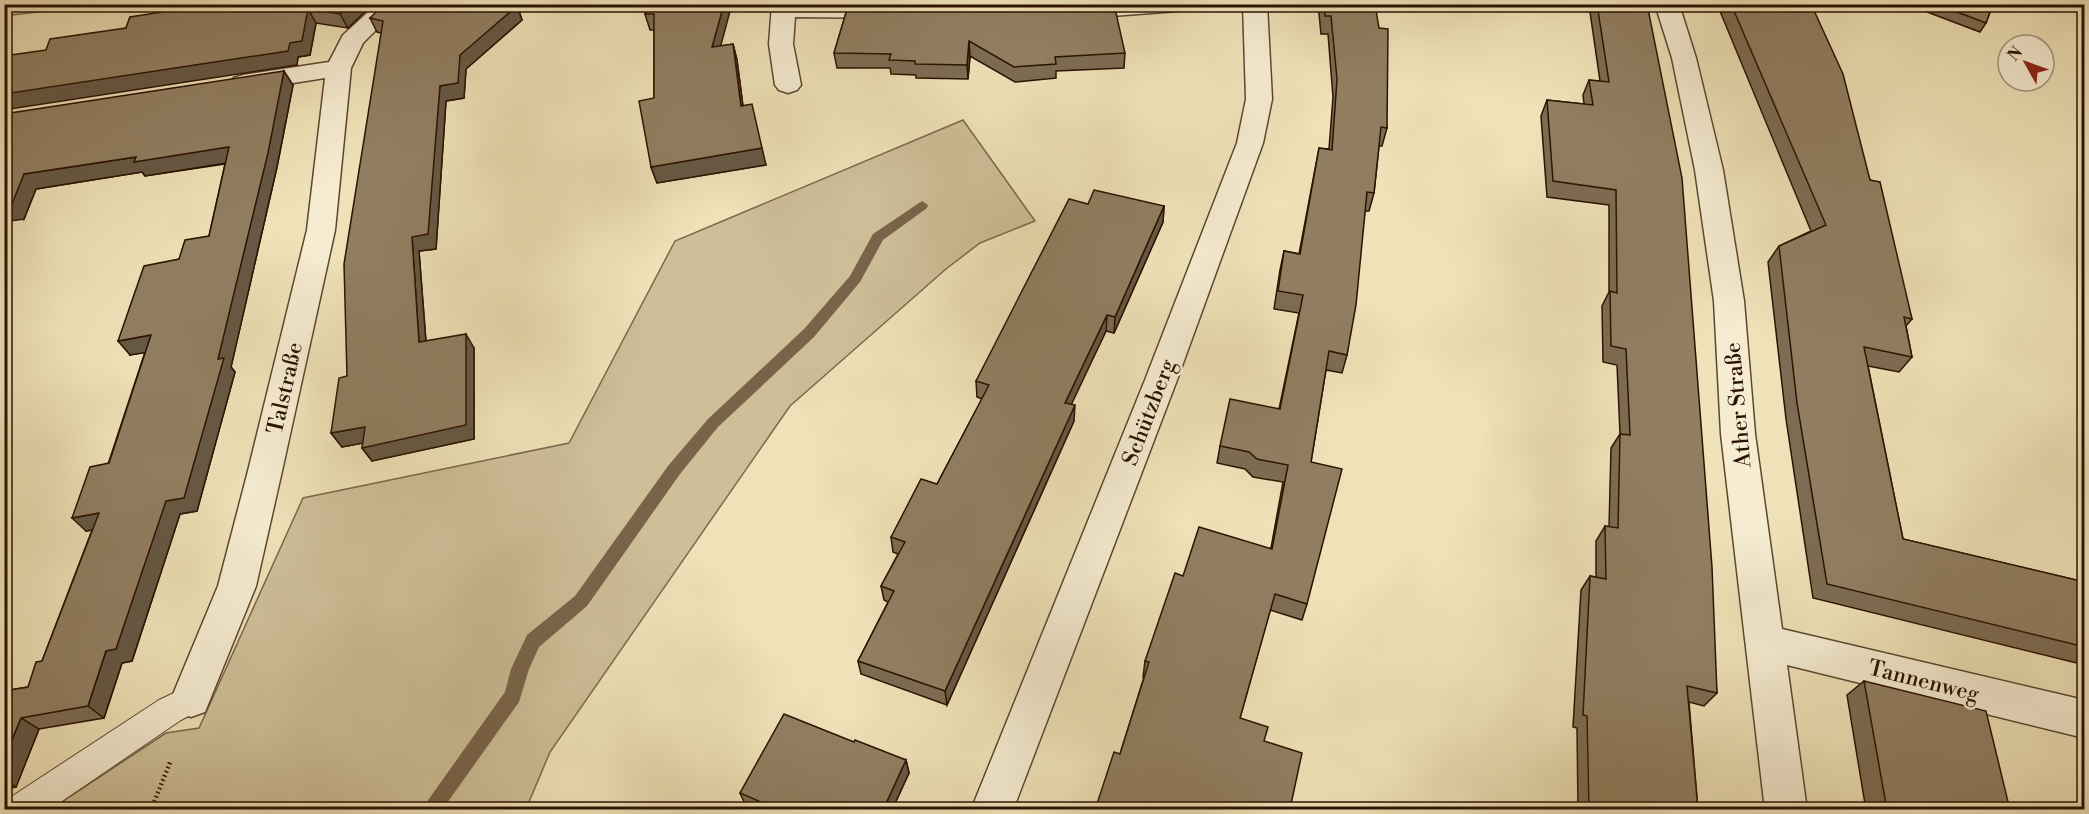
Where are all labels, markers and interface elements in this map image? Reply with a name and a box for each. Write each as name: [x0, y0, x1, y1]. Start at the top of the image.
north arrow: [1996, 33, 2056, 93]
text: N: [2004, 42, 2027, 65]
street label: Talstraße: [262, 340, 309, 437]
street label: Ather Straße: [1720, 341, 1758, 470]
street label: Schützberg: [1117, 355, 1182, 470]
street label: Tannenweg: [1865, 655, 1982, 708]

